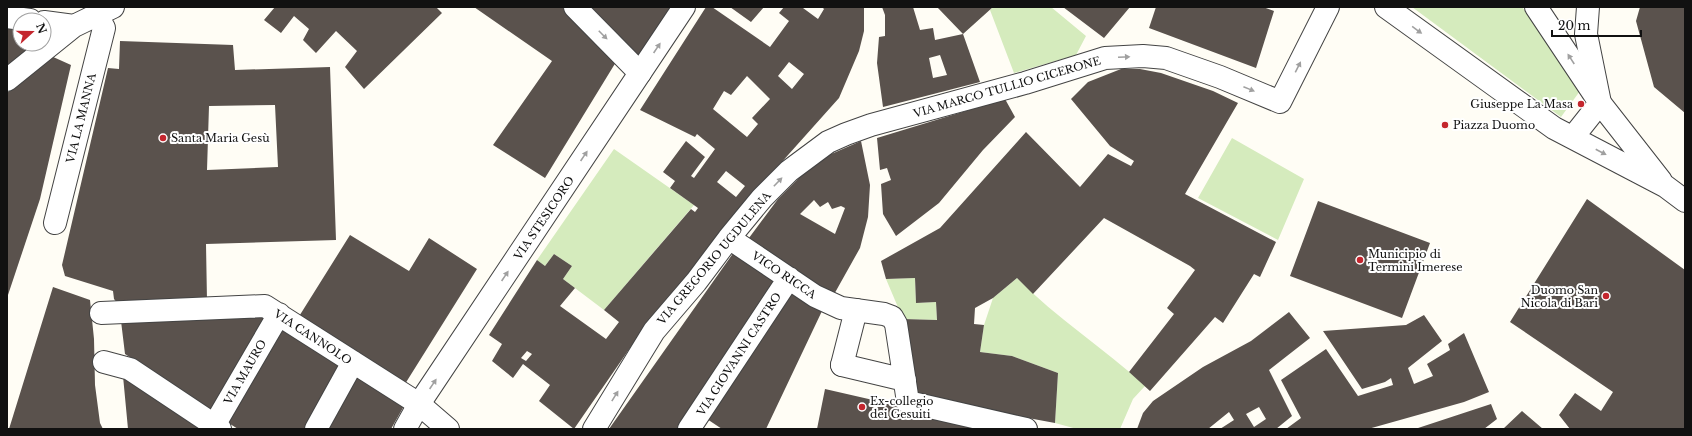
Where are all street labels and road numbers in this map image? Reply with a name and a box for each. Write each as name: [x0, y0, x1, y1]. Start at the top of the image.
street label: VIA MARCO TULLIO CICERONE: [911, 53, 1102, 121]
street label: VIA LA MANNA: [63, 71, 99, 165]
street label: VIA STESICORO: [510, 174, 577, 263]
street label: VIA GREGORIO UGDULENA: [654, 188, 774, 328]
street label: VICO RICCA: [748, 248, 819, 302]
street label: VIA GIOVANNI CASTRO: [693, 290, 784, 419]
street label: VIA CANNOLO: [271, 306, 355, 367]
street label: VIA MAURO: [220, 337, 269, 408]

